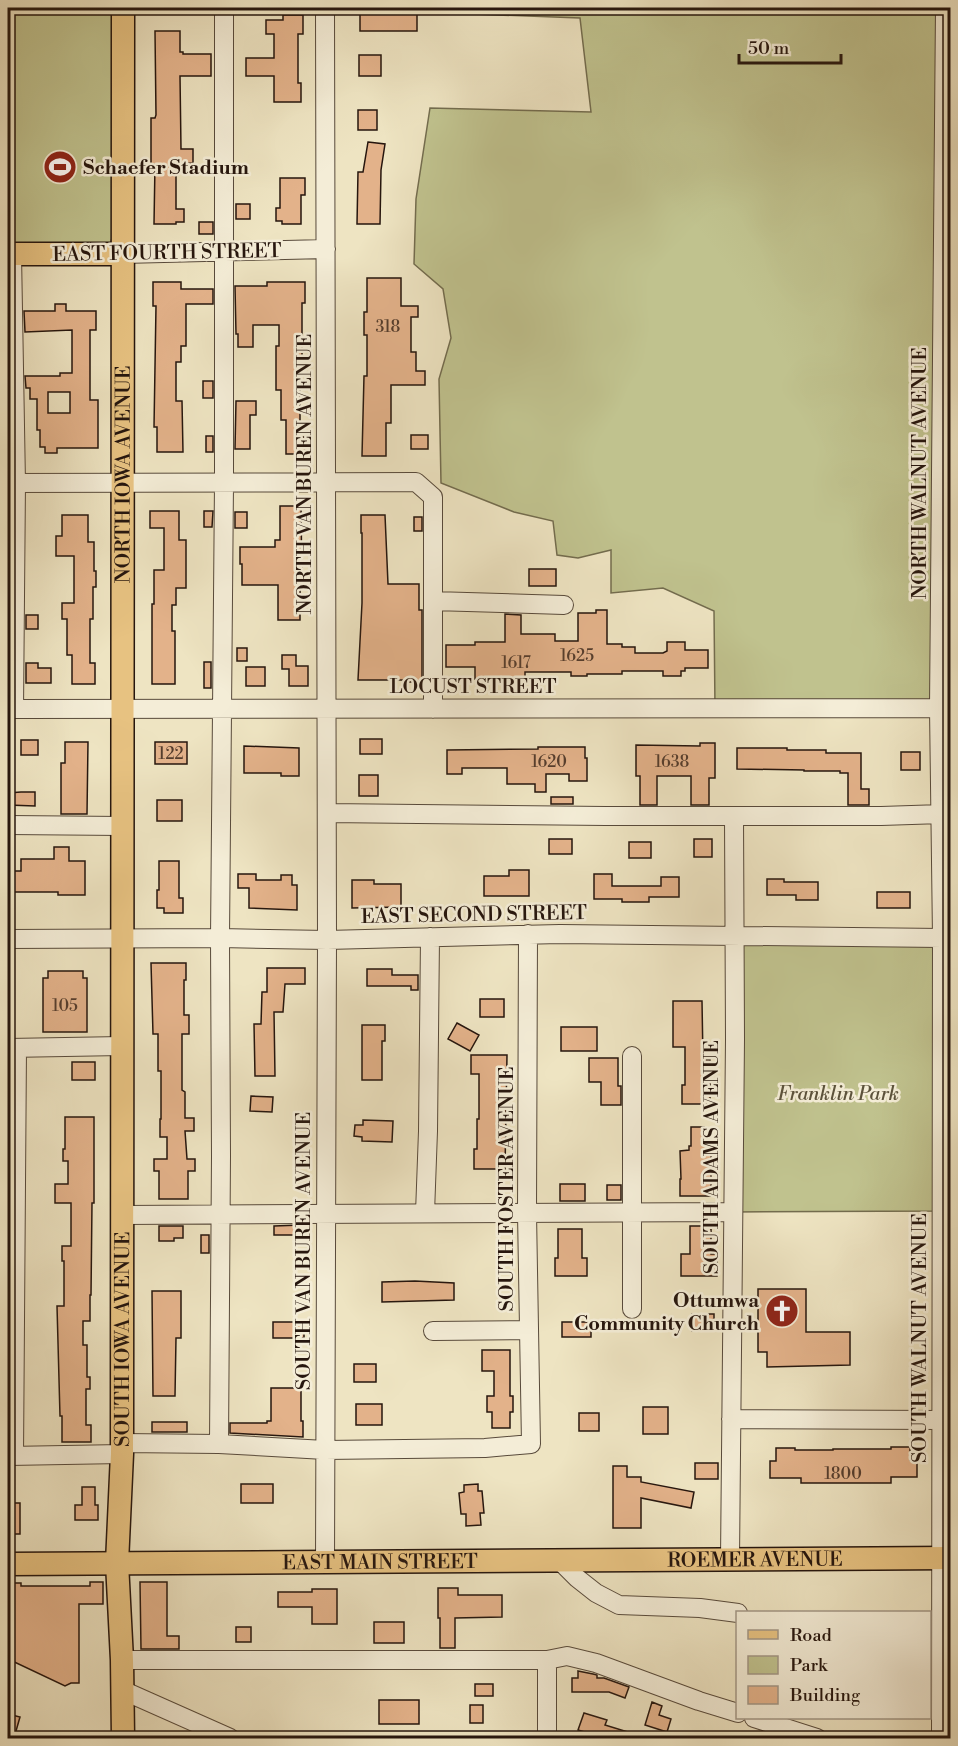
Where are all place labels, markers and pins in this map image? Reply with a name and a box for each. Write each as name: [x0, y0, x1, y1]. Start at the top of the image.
sports icon: Schaefer Stadium: [42, 149, 78, 185]
place label: Schaefer Stadium: [83, 156, 249, 181]
place label: Ottumwa Community Church: [574, 1289, 760, 1337]
church icon: Ottumwa Community Church: [764, 1293, 800, 1329]

